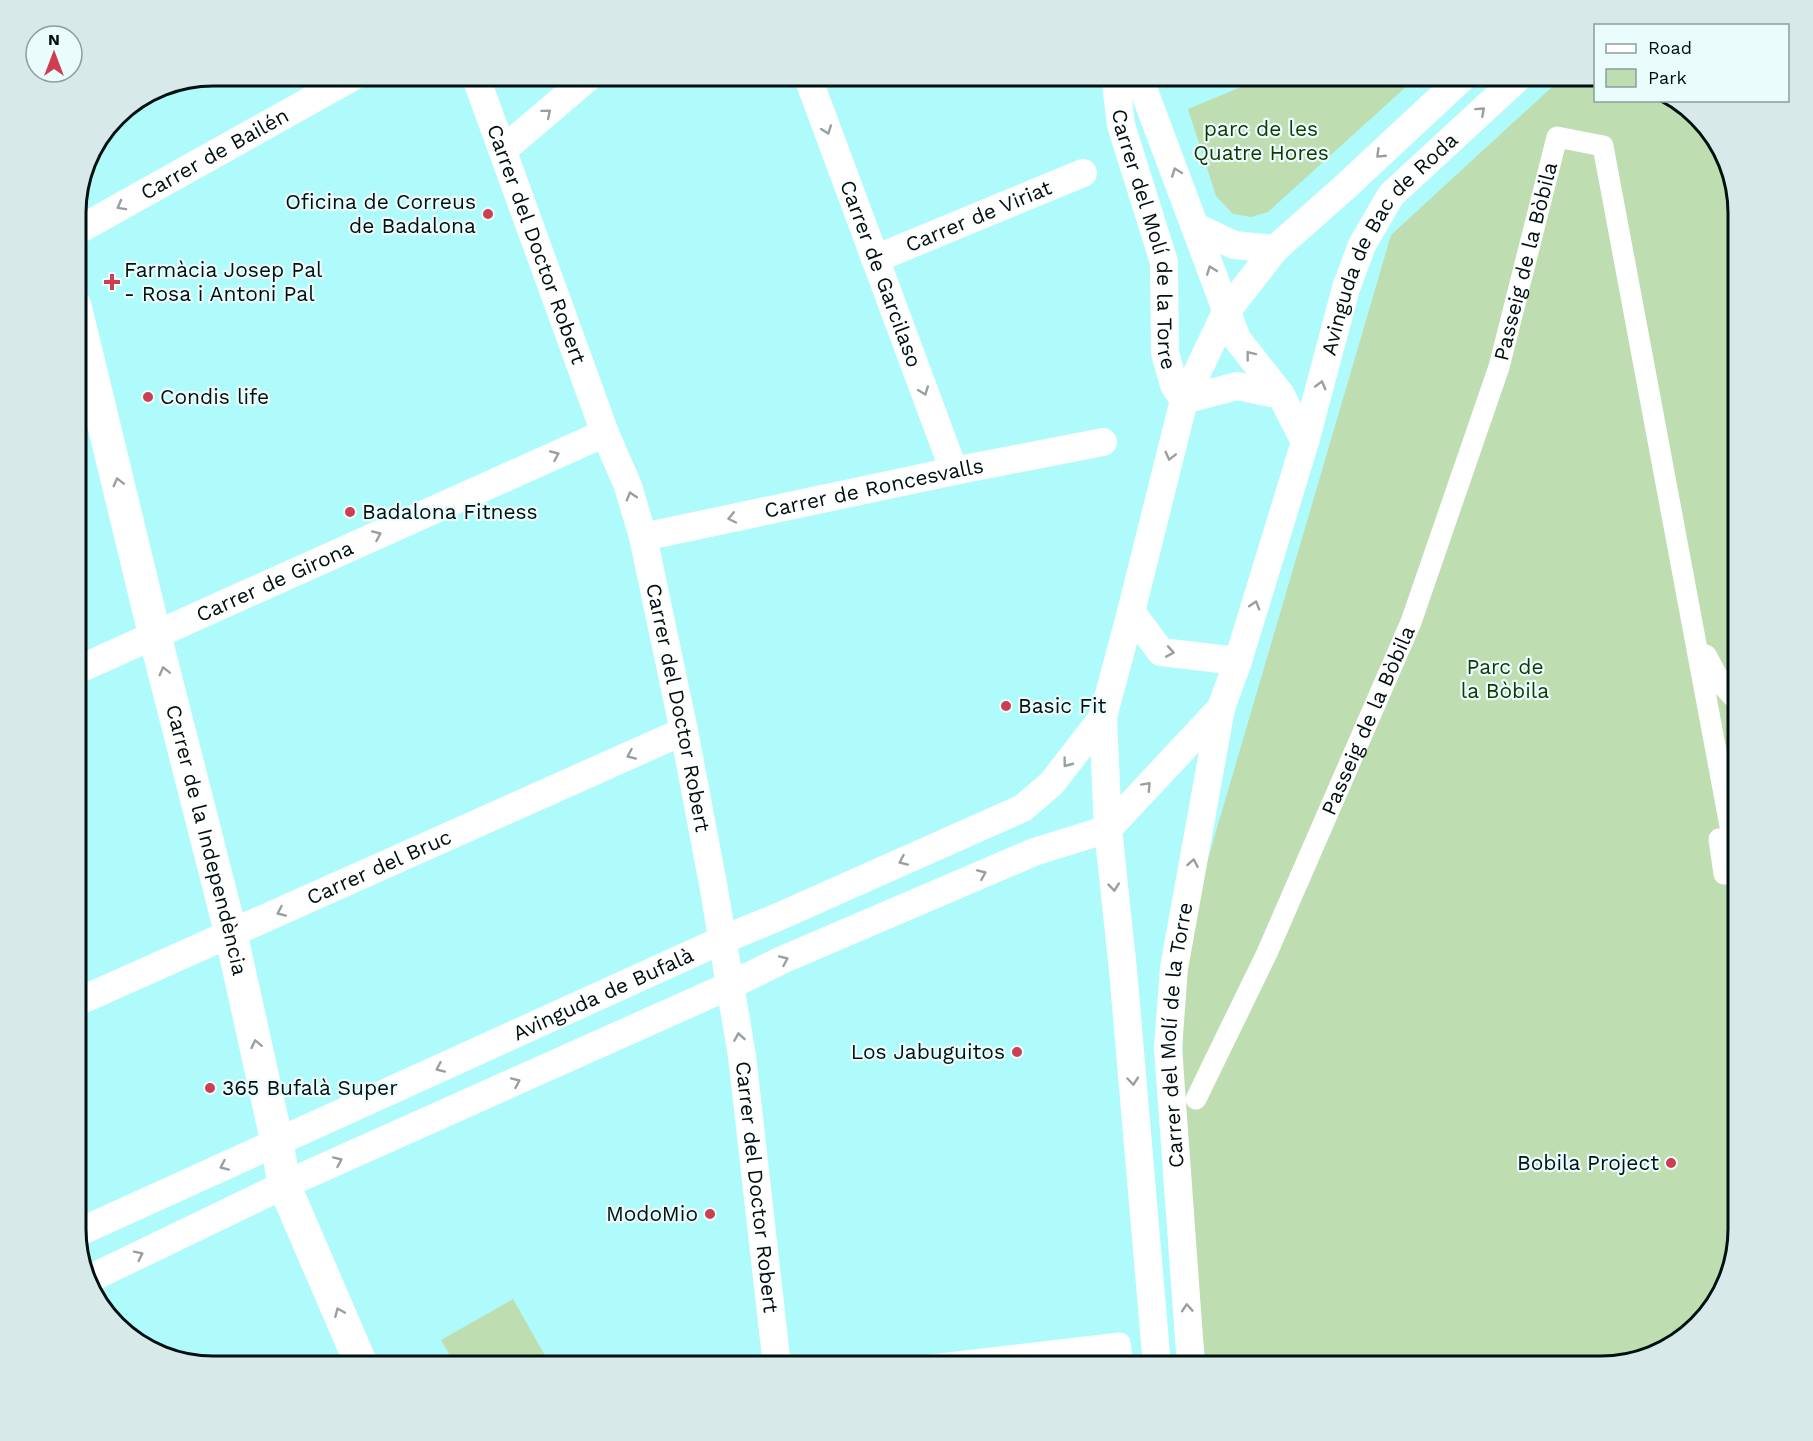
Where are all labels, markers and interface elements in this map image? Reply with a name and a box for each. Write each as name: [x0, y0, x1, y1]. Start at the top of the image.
north arrow: [24, 24, 84, 84]
legend: [1594, 24, 1789, 102]
text: N: [48, 30, 60, 49]
text: Road: [1648, 37, 1692, 58]
text: Park: [1648, 67, 1687, 88]
street label: Carrer de Bailén: [136, 102, 293, 205]
one-way arrow: [1474, 107, 1484, 118]
street label: Carrer del Molí de la Torre: [1107, 108, 1182, 372]
one-way arrow: [540, 109, 551, 120]
park label: parc de les Quatre Hores: [1193, 116, 1329, 165]
street label: Carrer del Doctor Robert: [482, 121, 592, 367]
one-way arrow: [820, 124, 832, 135]
street label: Avinguda de Bac de Roda: [1316, 127, 1463, 358]
one-way arrow: [1377, 146, 1388, 157]
street label: Passeig de la Bòbila: [1488, 159, 1562, 363]
one-way arrow: [1171, 167, 1183, 178]
street label: Carrer de Viriat: [901, 174, 1055, 257]
street label: Carrer de Garcilaso: [835, 177, 927, 371]
place label: Oficina de Correus de Badalona: [285, 189, 476, 238]
one-way arrow: [117, 199, 127, 210]
marker: Oficina de Correus de Badalona: [481, 207, 495, 221]
place label: Farmàcia Josep Pal - Rosa i Antoni Pal: [124, 257, 323, 306]
one-way arrow: [1205, 265, 1218, 275]
marker: Farmàcia Josep Pal - Rosa i Antoni Pal: [105, 275, 119, 289]
one-way arrow: [1247, 351, 1258, 362]
one-way arrow: [1313, 380, 1326, 390]
place label: Condis life: [160, 384, 269, 409]
one-way arrow: [917, 385, 929, 396]
marker: Condis life: [141, 390, 155, 404]
one-way arrow: [549, 450, 560, 462]
one-way arrow: [1164, 451, 1177, 461]
street label: Carrer de Roncesvalls: [762, 453, 986, 523]
one-way arrow: [112, 477, 125, 487]
one-way arrow: [626, 491, 638, 502]
place label: Badalona Fitness: [362, 499, 538, 524]
marker: Badalona Fitness: [343, 505, 357, 519]
one-way arrow: [728, 511, 738, 524]
one-way arrow: [371, 530, 382, 542]
street label: Carrer de Girona: [192, 535, 357, 627]
street label: Carrer del Doctor Robert: [641, 581, 716, 834]
one-way arrow: [1248, 600, 1260, 611]
street label: Passeig de la Bòbila: [1316, 622, 1420, 819]
one-way arrow: [1165, 645, 1175, 658]
park label: Parc de la Bòbila: [1461, 654, 1549, 703]
one-way arrow: [158, 666, 171, 676]
place label: Basic Fit: [1018, 693, 1107, 718]
marker: Basic Fit: [999, 699, 1013, 713]
street label: Carrer de la Independència: [161, 702, 253, 978]
one-way arrow: [626, 748, 637, 760]
one-way arrow: [1064, 756, 1075, 767]
one-way arrow: [1140, 783, 1151, 794]
street label: Carrer del Bruc: [303, 824, 455, 910]
one-way arrow: [898, 854, 909, 866]
one-way arrow: [1186, 859, 1198, 868]
one-way arrow: [976, 869, 987, 881]
one-way arrow: [1107, 883, 1120, 892]
street label: Carrer del Molí de la Torre: [1155, 900, 1198, 1169]
one-way arrow: [276, 905, 287, 917]
street label: Avinguda de Bufalà: [509, 942, 697, 1045]
one-way arrow: [777, 955, 788, 967]
one-way arrow: [733, 1032, 745, 1041]
one-way arrow: [250, 1039, 263, 1049]
place label: Los Jabuguitos: [851, 1039, 1005, 1064]
marker: Los Jabuguitos: [1010, 1045, 1024, 1059]
street label: Carrer del Doctor Robert: [731, 1060, 784, 1314]
one-way arrow: [435, 1061, 446, 1073]
place label: 365 Bufalà Super: [222, 1075, 398, 1100]
one-way arrow: [509, 1077, 520, 1089]
one-way arrow: [1126, 1077, 1139, 1086]
marker: 365 Bufalà Super: [203, 1081, 217, 1095]
place label: Bobila Project: [1517, 1150, 1659, 1175]
one-way arrow: [331, 1156, 342, 1168]
marker: Bobila Project: [1664, 1156, 1678, 1170]
one-way arrow: [219, 1159, 230, 1171]
place label: ModoMio: [606, 1201, 698, 1226]
marker: ModoMio: [703, 1207, 717, 1221]
one-way arrow: [133, 1250, 144, 1262]
one-way arrow: [1181, 1303, 1194, 1312]
one-way arrow: [334, 1308, 346, 1319]

